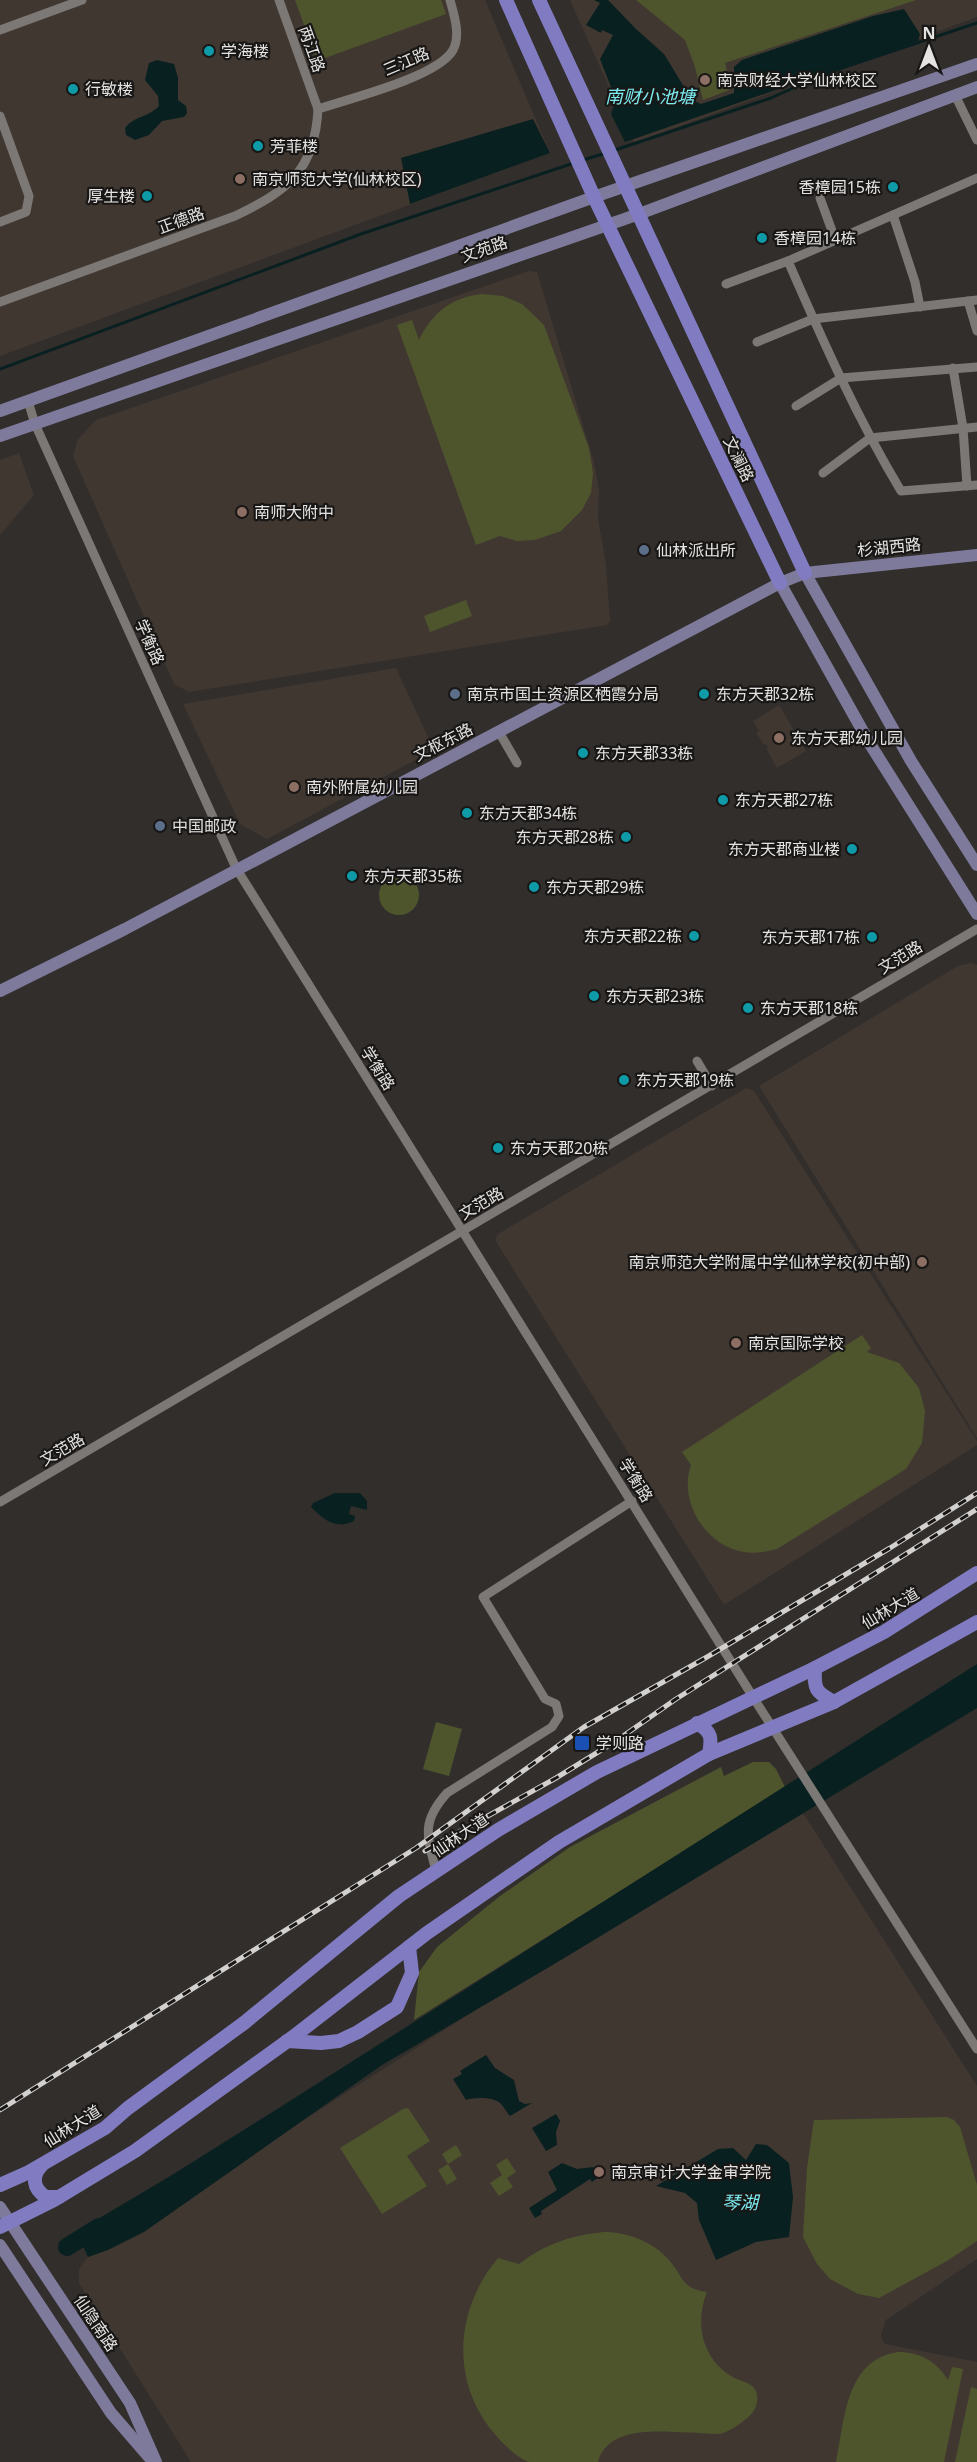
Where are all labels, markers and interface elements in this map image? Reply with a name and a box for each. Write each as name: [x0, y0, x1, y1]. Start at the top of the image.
north arrow: [899, 18, 959, 78]
text: N: [922, 22, 936, 44]
street label: 两江路: [293, 23, 331, 75]
place label: 学海楼: [221, 40, 269, 62]
street label: 三江路: [380, 41, 432, 81]
marker: 学海楼: [202, 44, 216, 58]
place label: 南京财经大学仙林校区: [717, 69, 877, 91]
marker: 南京财经大学仙林校区: [698, 73, 712, 87]
place label: 行敏楼: [85, 78, 133, 100]
marker: 行敏楼: [66, 82, 80, 96]
water label: 南财小池塘: [605, 84, 698, 108]
place label: 芳菲楼: [270, 135, 318, 157]
marker: 芳菲楼: [251, 139, 265, 153]
place label: 南京师范大学(仙林校区): [252, 168, 422, 190]
marker: 南京师范大学(仙林校区): [233, 172, 247, 186]
place label: 香樟园15栋: [799, 176, 881, 198]
marker: 香樟园15栋: [886, 180, 900, 194]
place label: 厚生楼: [87, 185, 135, 207]
marker: 厚生楼: [140, 189, 154, 203]
street label: 正德路: [155, 201, 207, 239]
place label: 香樟园14栋: [774, 227, 856, 249]
street label: 文苑路: [458, 231, 510, 267]
marker: 香樟园14栋: [755, 231, 769, 245]
street label: 文澜路: [719, 433, 759, 485]
place label: 南师大附中: [254, 501, 334, 523]
marker: 南师大附中: [235, 505, 249, 519]
street label: 杉湖西路: [856, 533, 922, 561]
place label: 仙林派出所: [656, 539, 736, 561]
marker: 仙林派出所: [637, 543, 651, 557]
street label: 学衡路: [130, 616, 170, 668]
place label: 南京市国土资源区栖霞分局: [467, 683, 659, 705]
place label: 东方天郡32栋: [716, 683, 814, 705]
marker: 南京市国土资源区栖霞分局: [448, 687, 462, 701]
marker: 东方天郡32栋: [697, 687, 711, 701]
street label: 文枢东路: [409, 718, 477, 766]
place label: 东方天郡幼儿园: [791, 727, 903, 749]
marker: 东方天郡幼儿园: [772, 731, 786, 745]
place label: 东方天郡33栋: [595, 742, 693, 764]
marker: 东方天郡33栋: [576, 746, 590, 760]
place label: 南外附属幼儿园: [306, 776, 418, 798]
marker: 南外附属幼儿园: [287, 780, 301, 794]
place label: 东方天郡27栋: [735, 789, 833, 811]
marker: 东方天郡27栋: [716, 793, 730, 807]
place label: 东方天郡34栋: [479, 802, 577, 824]
marker: 东方天郡34栋: [460, 806, 474, 820]
place label: 中国邮政: [172, 815, 236, 837]
marker: 中国邮政: [153, 819, 167, 833]
place label: 东方天郡28栋: [516, 826, 614, 848]
marker: 东方天郡28栋: [619, 830, 633, 844]
place label: 东方天郡商业楼: [728, 838, 840, 860]
marker: 东方天郡商业楼: [845, 842, 859, 856]
place label: 东方天郡35栋: [364, 865, 462, 887]
marker: 东方天郡35栋: [345, 869, 359, 883]
place label: 东方天郡29栋: [546, 876, 644, 898]
marker: 东方天郡29栋: [527, 880, 541, 894]
place label: 东方天郡22栋: [584, 925, 682, 947]
place label: 东方天郡17栋: [762, 926, 860, 948]
marker: 东方天郡22栋: [687, 929, 701, 943]
marker: 东方天郡17栋: [865, 930, 879, 944]
street label: 文范路: [874, 935, 926, 979]
place label: 东方天郡23栋: [606, 985, 704, 1007]
marker: 东方天郡23栋: [587, 989, 601, 1003]
place label: 东方天郡18栋: [760, 997, 858, 1019]
marker: 东方天郡18栋: [741, 1001, 755, 1015]
street label: 学衡路: [356, 1042, 400, 1094]
place label: 东方天郡19栋: [636, 1069, 734, 1091]
marker: 东方天郡19栋: [617, 1073, 631, 1087]
place label: 东方天郡20栋: [510, 1137, 608, 1159]
marker: 东方天郡20栋: [491, 1141, 505, 1155]
street label: 文范路: [455, 1181, 507, 1225]
place label: 南京师范大学附属中学仙林学校(初中部): [628, 1251, 910, 1273]
marker: 南京师范大学附属中学仙林学校(初中部): [915, 1255, 929, 1269]
place label: 南京国际学校: [748, 1332, 844, 1354]
marker: 南京国际学校: [729, 1336, 743, 1350]
street label: 文范路: [36, 1427, 88, 1471]
street label: 学衡路: [614, 1454, 658, 1506]
street label: 仙林大道: [857, 1582, 923, 1634]
place label: 学则路: [596, 1732, 644, 1754]
marker: 学则路: [573, 1734, 591, 1752]
street label: 仙林大道: [427, 1808, 493, 1862]
street label: 仙林大道: [39, 2100, 105, 2152]
place label: 南京审计大学金审学院: [611, 2161, 771, 2183]
marker: 南京审计大学金审学院: [592, 2165, 606, 2179]
water label: 琴湖: [722, 2190, 761, 2214]
street label: 仙隐南路: [69, 2290, 123, 2356]

